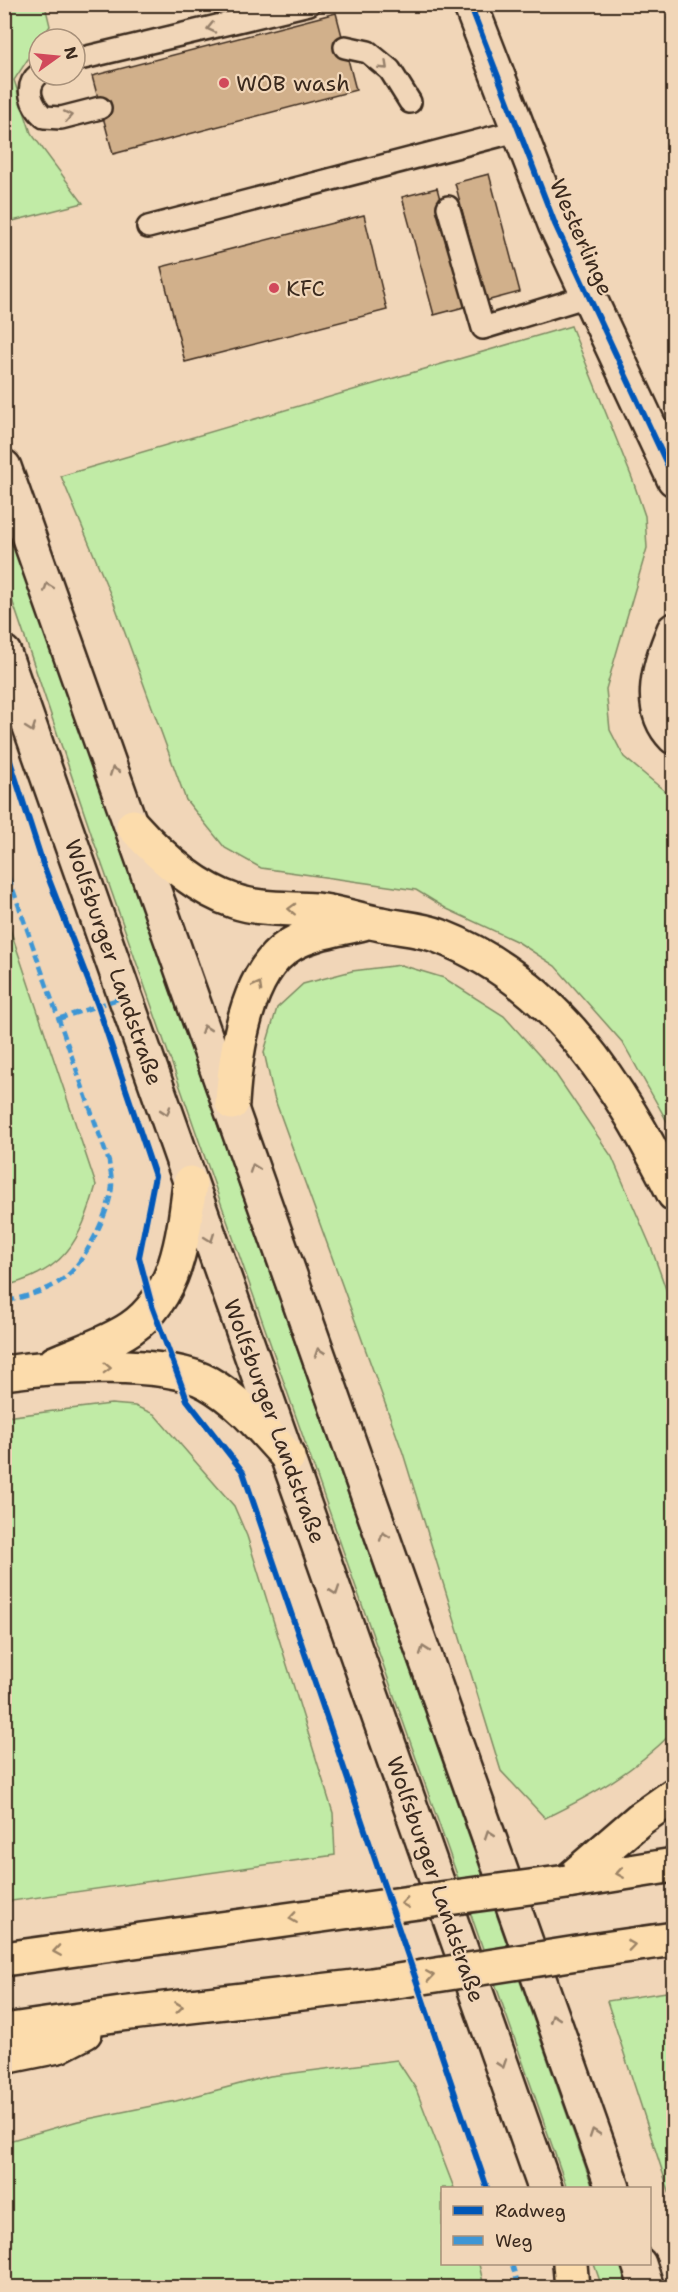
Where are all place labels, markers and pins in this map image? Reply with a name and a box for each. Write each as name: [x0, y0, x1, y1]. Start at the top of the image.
place label: WOB wash: [236, 69, 350, 98]
marker: WOB wash: [217, 76, 231, 90]
place label: KFC: [286, 274, 325, 303]
marker: KFC: [267, 281, 281, 295]

